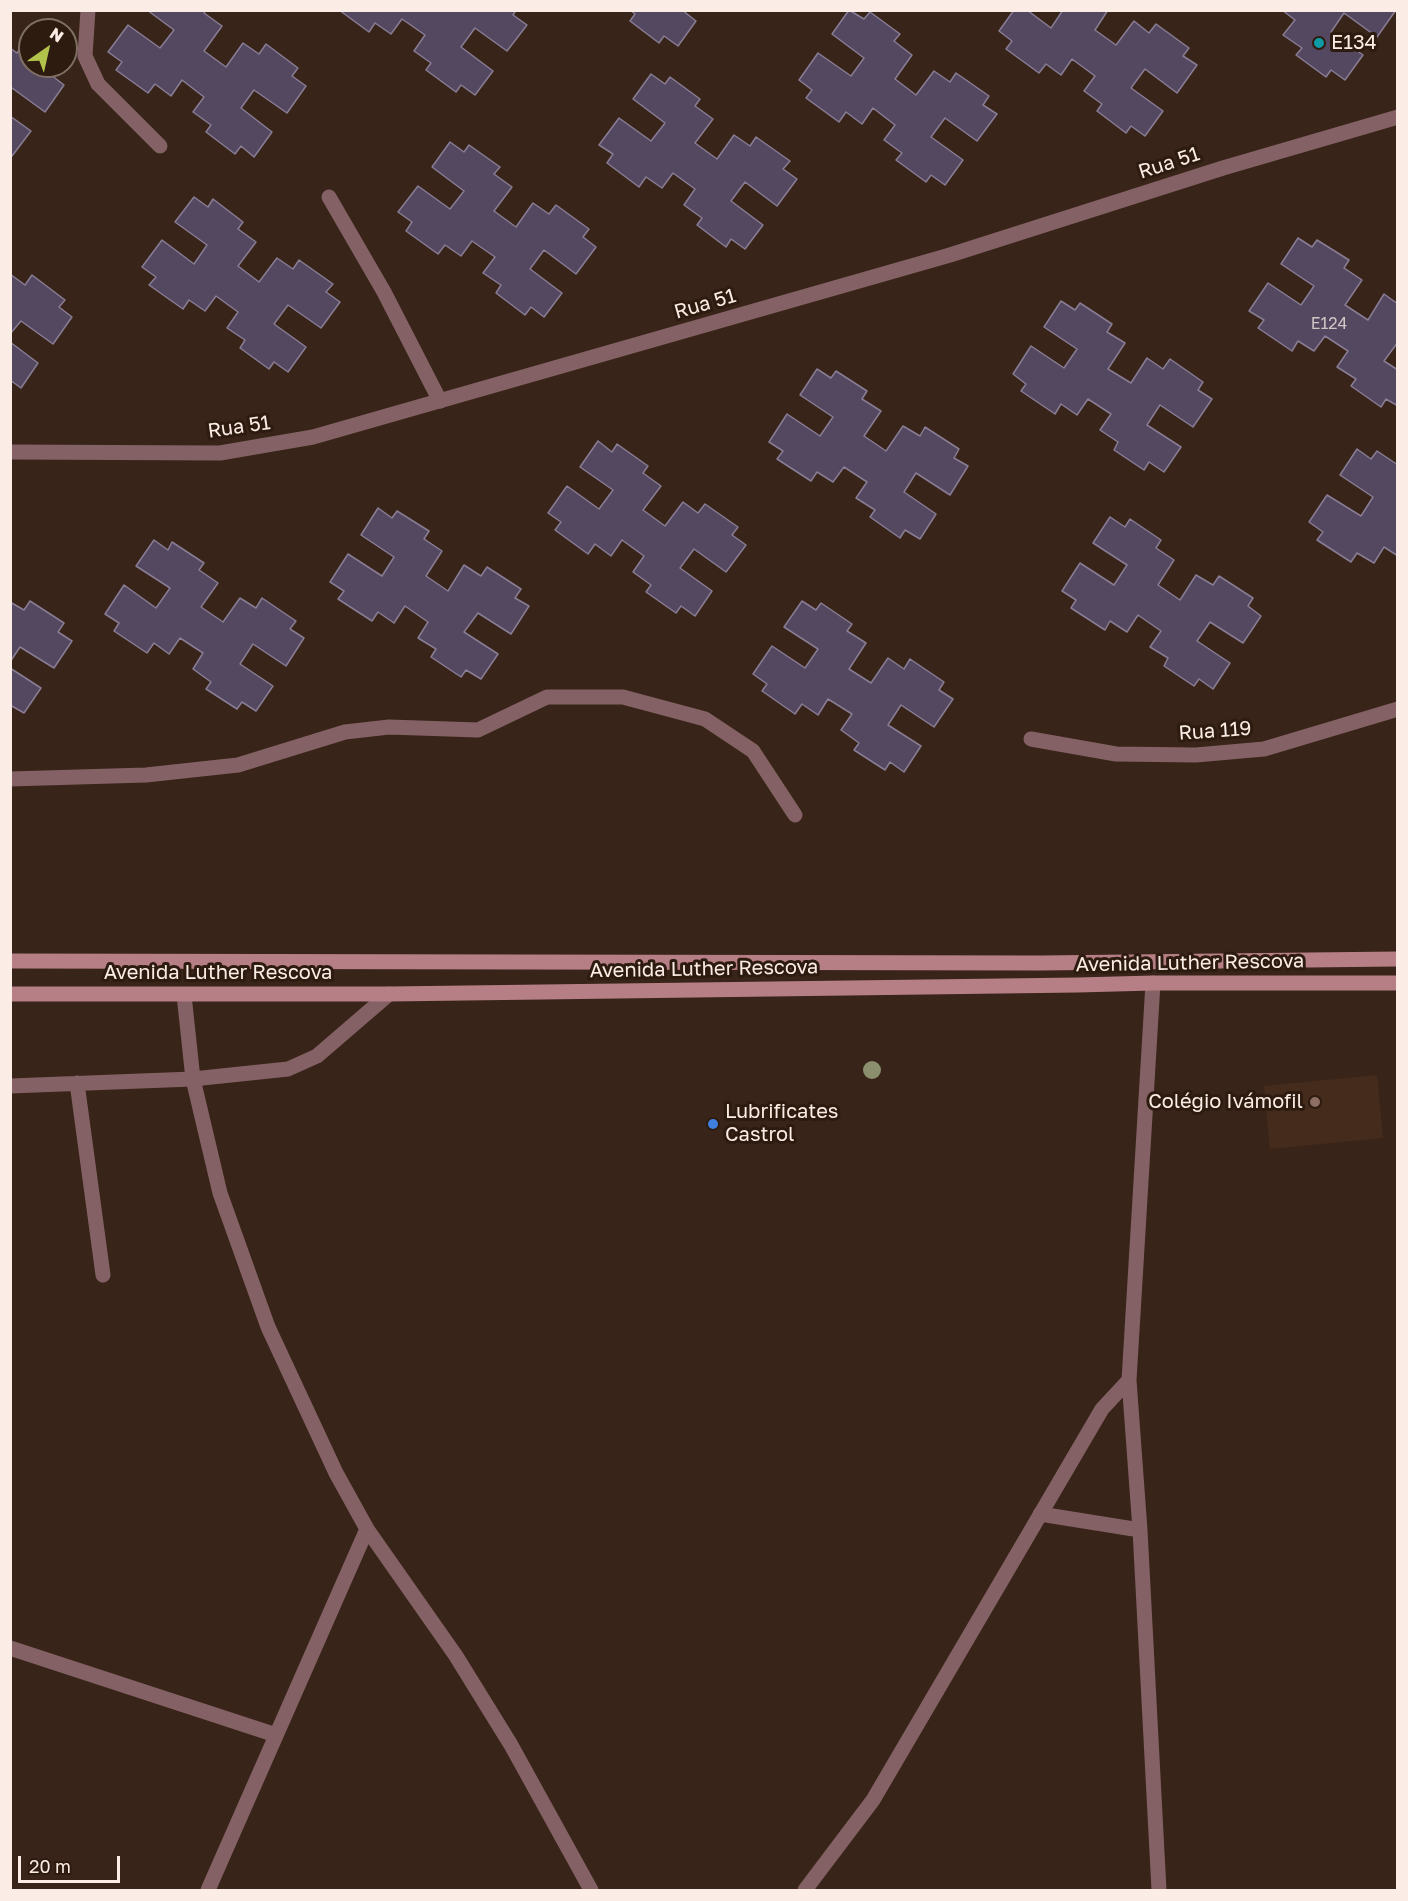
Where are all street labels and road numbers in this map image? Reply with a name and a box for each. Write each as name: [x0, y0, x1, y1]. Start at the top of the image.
street label: Rua 51: [1135, 142, 1203, 184]
street label: Rua 51: [671, 284, 739, 324]
street label: Rua 51: [206, 411, 272, 443]
street label: Rua 119: [1178, 716, 1252, 746]
street label: Avenida Luther Rescova: [1075, 949, 1305, 977]
street label: Avenida Luther Rescova: [589, 955, 819, 983]
street label: Avenida Luther Rescova: [104, 961, 332, 985]

